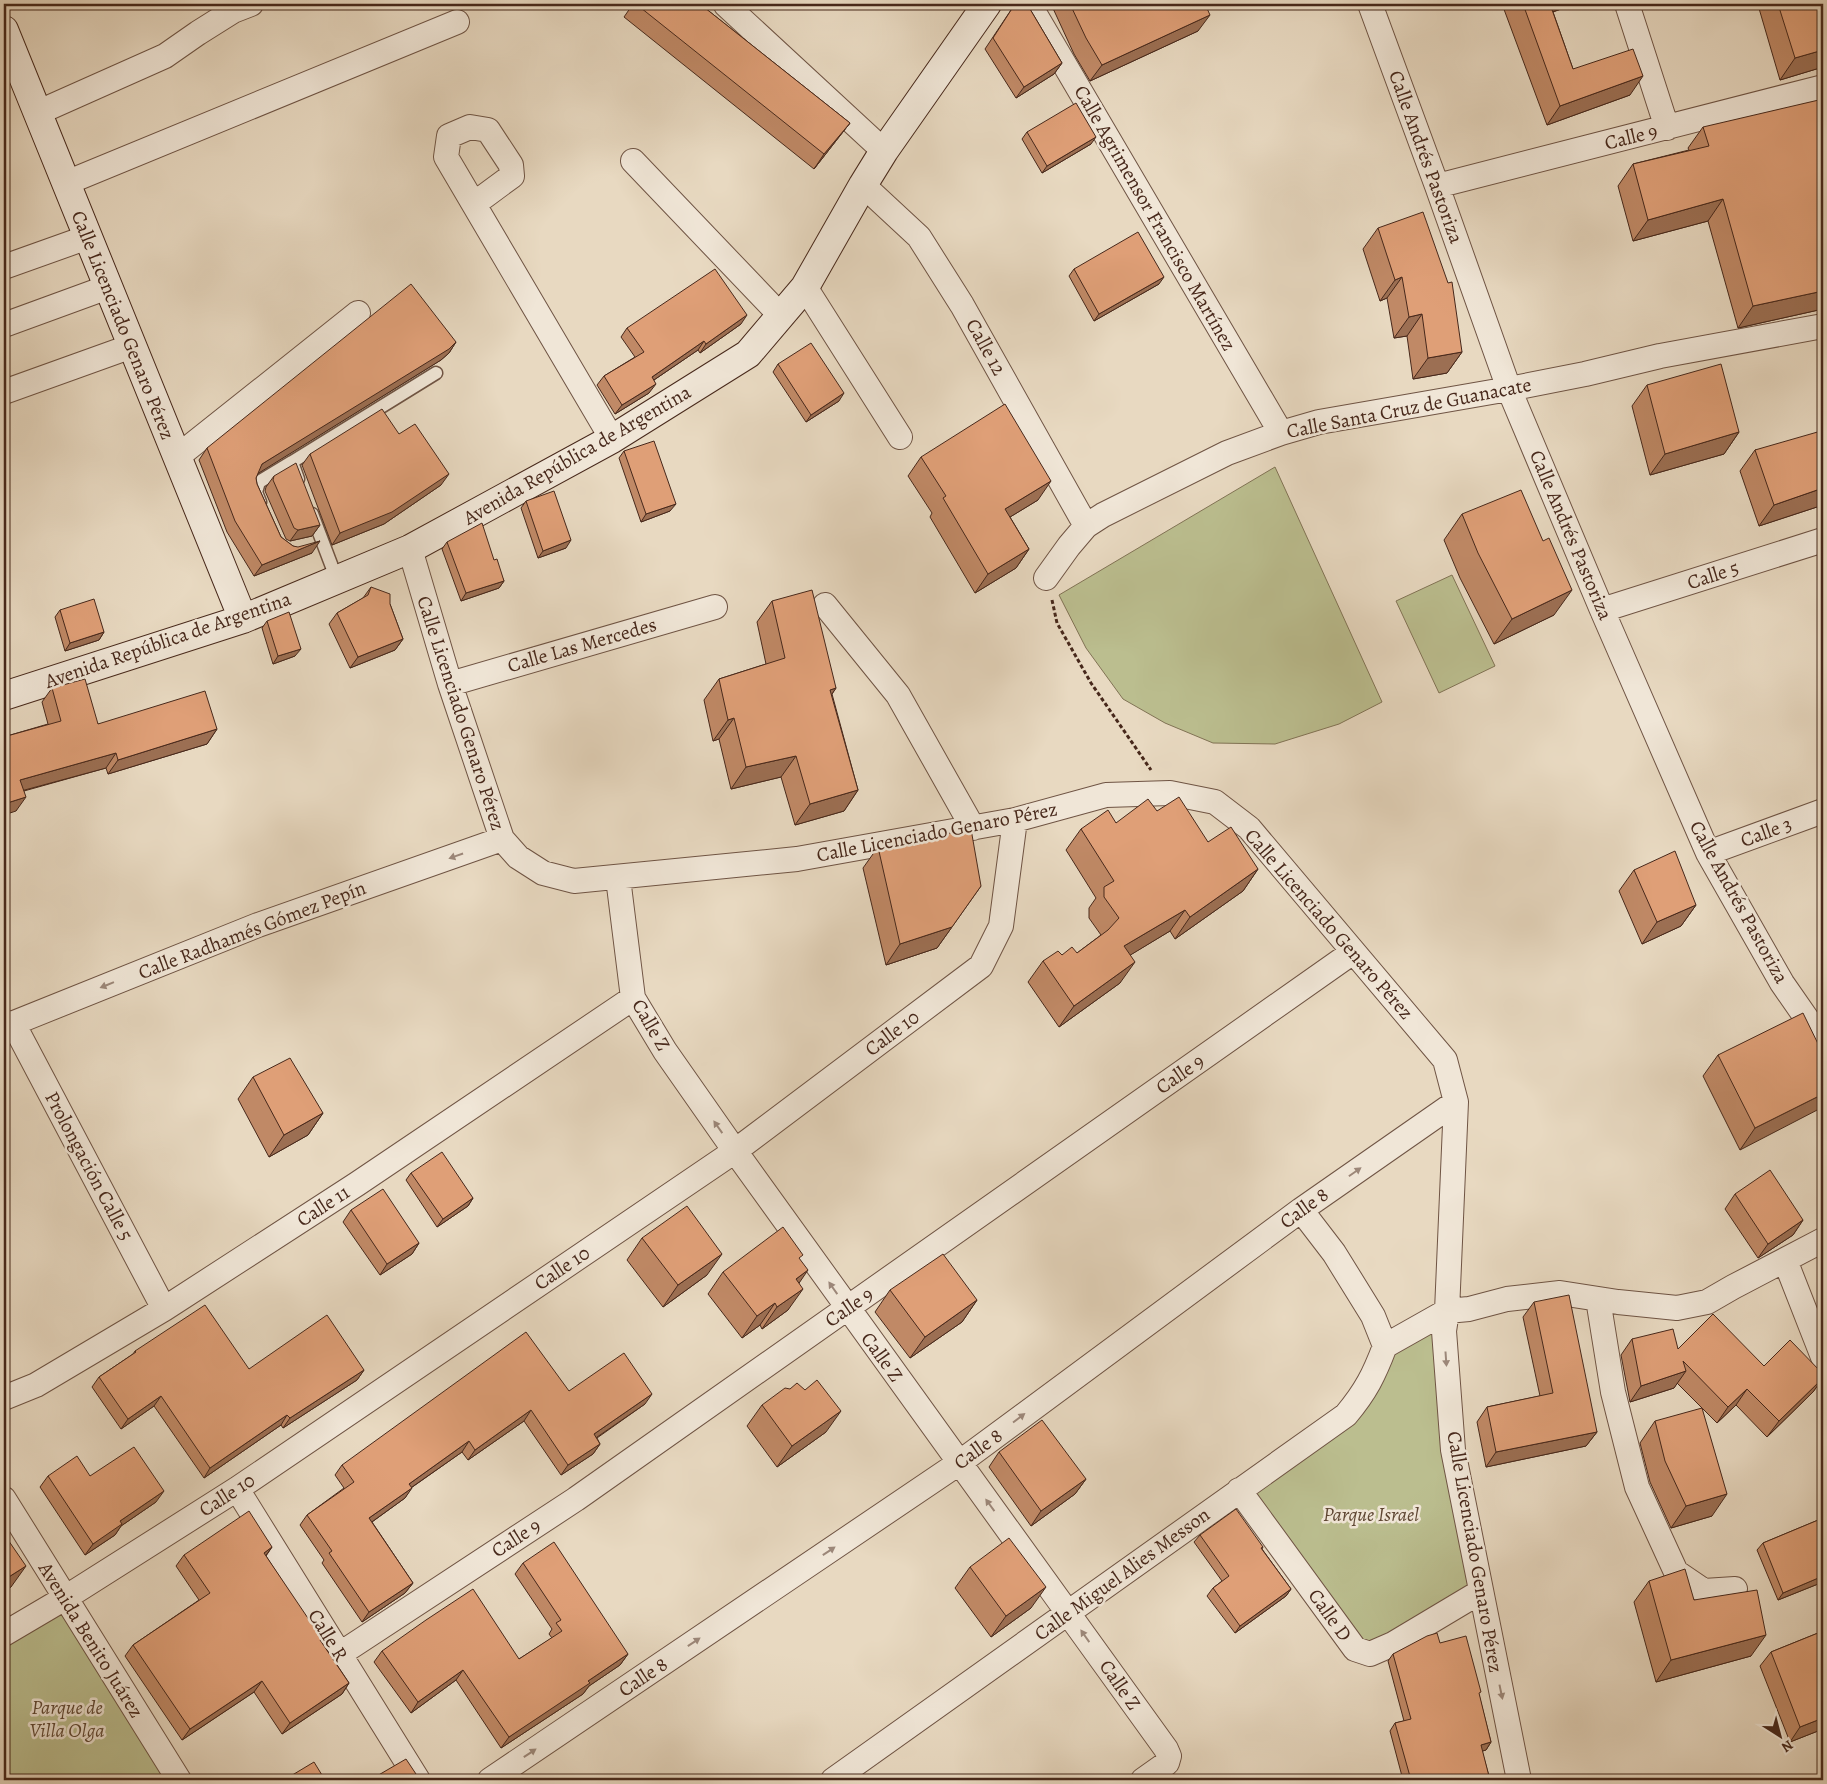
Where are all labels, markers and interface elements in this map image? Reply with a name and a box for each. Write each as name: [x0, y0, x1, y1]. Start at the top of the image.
street label: Calle Andrés Pastoriza: [1382, 67, 1470, 248]
street label: Calle Agrimensor Francisco Martínez: [1068, 80, 1242, 356]
street label: Calle 9: [1602, 117, 1660, 157]
street label: Calle Licenciado Genaro Pérez: [65, 206, 181, 444]
street label: Calle 12: [959, 314, 1013, 381]
street label: Calle Santa Cruz de Guanacate: [1284, 371, 1534, 445]
street label: Avenida República de Argentina: [457, 378, 696, 532]
street label: Calle Andrés Pastoriza: [1523, 446, 1619, 625]
street label: Calle 5: [1684, 554, 1742, 596]
street label: Avenida República de Argentina: [40, 585, 295, 695]
street label: Calle Licenciado Genaro Pérez: [410, 592, 512, 834]
street label: Calle Las Mercedes: [504, 611, 660, 679]
street label: Calle Licenciado Genaro Pérez: [814, 795, 1060, 869]
street label: Calle 3: [1737, 810, 1795, 854]
street label: Calle Andrés Pastoriza: [1683, 816, 1795, 989]
street label: Calle Licenciado Genaro Pérez: [1239, 823, 1419, 1025]
one-way arrow: [448, 852, 463, 860]
street label: Calle Radhamés Gómez Pepín: [134, 874, 370, 986]
one-way arrow: [100, 982, 114, 990]
street label: Calle Z: [625, 994, 677, 1056]
street label: Calle 10: [859, 1004, 925, 1062]
street label: Calle 9: [1150, 1048, 1210, 1100]
street label: Prolongación Calle 5: [38, 1087, 140, 1245]
one-way arrow: [713, 1121, 723, 1134]
one-way arrow: [1349, 1167, 1362, 1177]
street label: Calle 11: [291, 1179, 355, 1233]
street label: Calle 8: [1274, 1181, 1334, 1235]
street label: Calle 10: [529, 1239, 595, 1297]
street label: Calle 9: [819, 1281, 879, 1333]
one-way arrow: [828, 1282, 838, 1295]
street label: Calle Z: [855, 1326, 909, 1388]
one-way arrow: [1443, 1351, 1451, 1367]
one-way arrow: [1012, 1413, 1025, 1424]
street label: Calle 8: [948, 1422, 1008, 1476]
street label: Calle Licenciado Genaro Pérez: [1440, 1429, 1510, 1675]
street label: Calle 10: [194, 1467, 260, 1523]
one-way arrow: [985, 1498, 995, 1512]
street label: Calle Miguel Alies Messon: [1029, 1501, 1215, 1647]
park label: Parque Israel: [1323, 1501, 1419, 1528]
street label: Calle 9: [486, 1512, 546, 1564]
one-way arrow: [822, 1546, 835, 1556]
street label: Avenida Benito Juárez: [32, 1556, 150, 1723]
street label: Calle D: [1302, 1583, 1358, 1647]
street label: Calle R: [302, 1604, 355, 1667]
one-way arrow: [1080, 1629, 1090, 1643]
one-way arrow: [687, 1637, 701, 1647]
street label: Calle 8: [613, 1651, 673, 1703]
street label: Calle Z: [1093, 1654, 1147, 1716]
one-way arrow: [1497, 1684, 1505, 1700]
park label: Parque de Villa Olga: [29, 1694, 105, 1744]
north arrow: [1754, 1712, 1804, 1762]
text: N: [1778, 1735, 1797, 1757]
one-way arrow: [524, 1748, 537, 1758]

